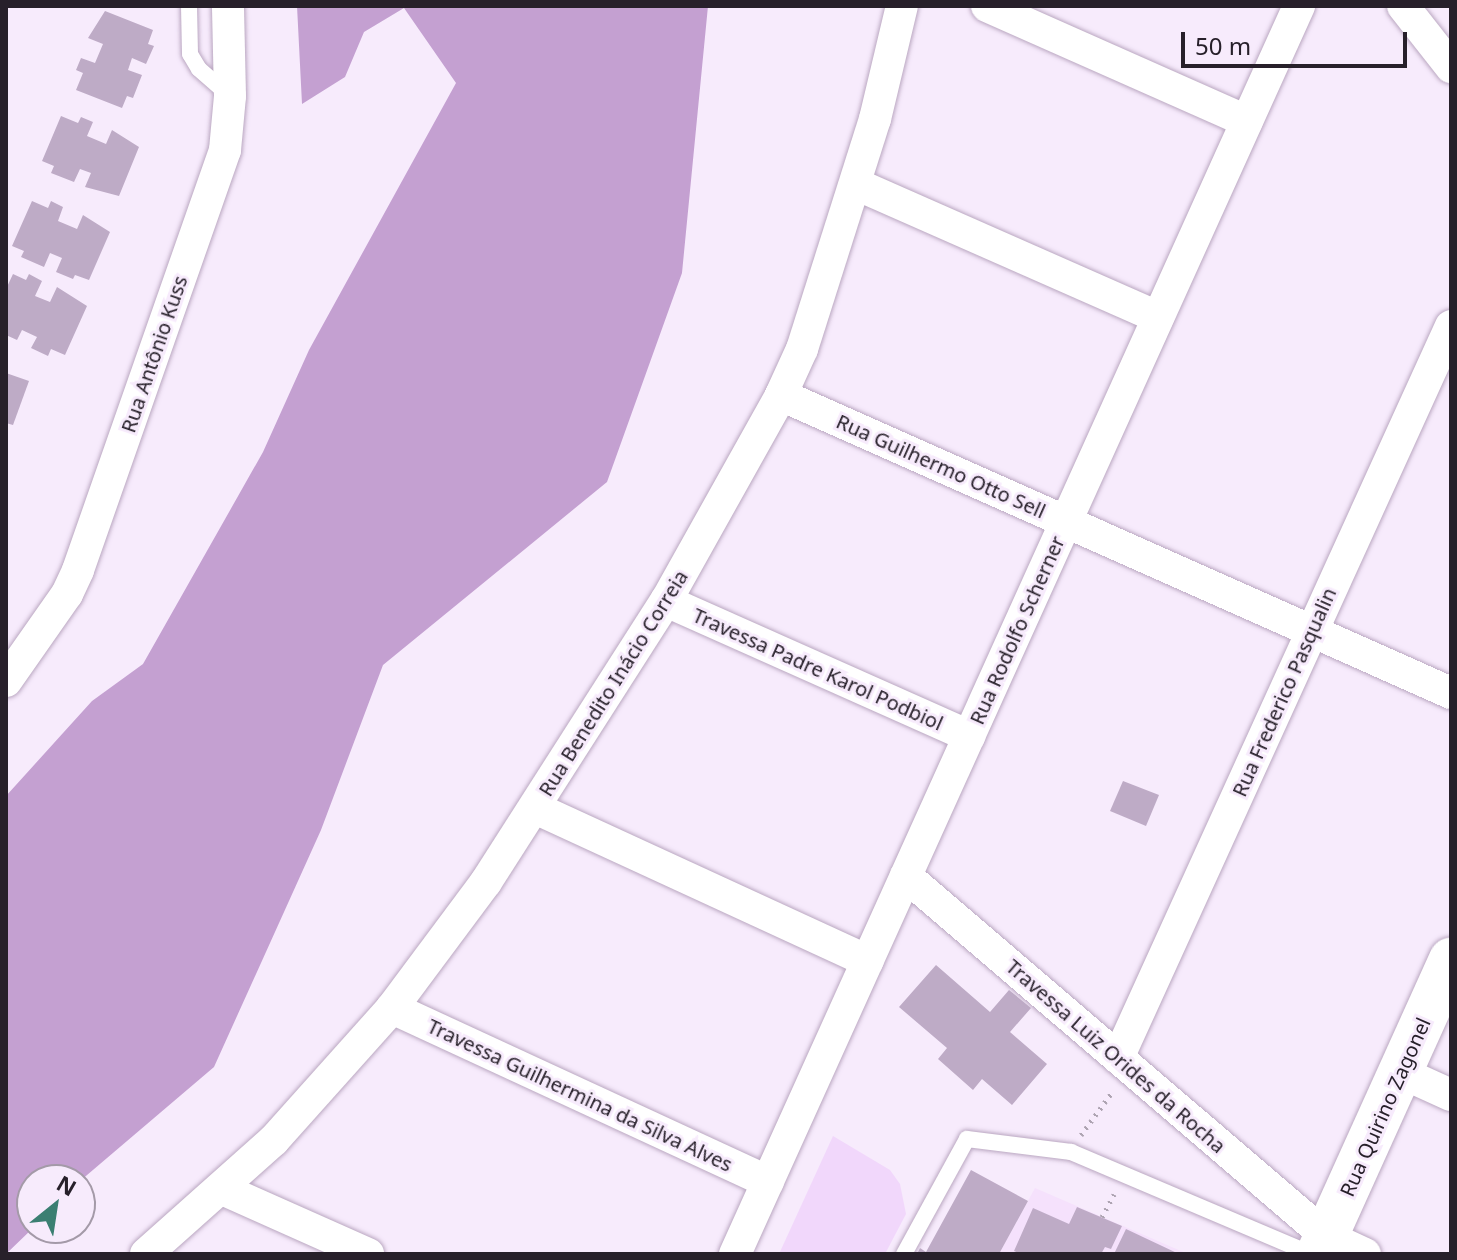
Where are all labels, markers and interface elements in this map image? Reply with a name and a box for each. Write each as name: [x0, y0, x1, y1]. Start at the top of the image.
scale bar: [1185, 16, 1411, 66]
text: 50 m: [1195, 29, 1251, 62]
street label: Rua Antônio Kuss: [116, 272, 192, 436]
street label: Rua Guilhermo Otto Sell: [833, 409, 1049, 523]
street label: Rua Rodolfo Scherner: [965, 532, 1069, 728]
street label: Rua Benedito Inácio Correia: [533, 566, 693, 800]
street label: Rua Frederico Pasqualin: [1227, 584, 1341, 800]
street label: Travessa Padre Karol Podbiol: [689, 603, 947, 735]
street label: Travessa Luiz Orides da Rocha: [1001, 954, 1231, 1158]
street label: Travessa Guilhermina da Silva Alves: [424, 1014, 736, 1176]
street label: Rua Quirino Zagonel: [1335, 1014, 1435, 1200]
north arrow: [16, 1164, 96, 1244]
text: N: [52, 1167, 82, 1202]

